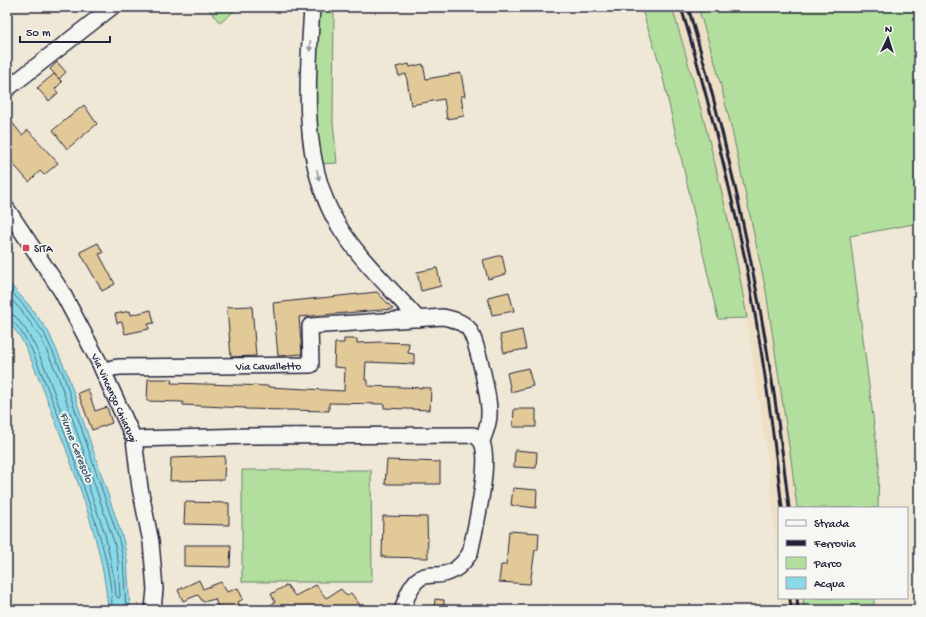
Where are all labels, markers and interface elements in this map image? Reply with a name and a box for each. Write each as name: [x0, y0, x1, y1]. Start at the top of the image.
scale bar: [20, 18, 110, 44]
north arrow: [868, 18, 908, 58]
text: N: [885, 24, 893, 36]
text: 50 m: [26, 27, 51, 41]
one-way arrow: [306, 40, 313, 52]
one-way arrow: [315, 169, 321, 181]
marker: SITA: [21, 243, 31, 253]
place label: SITA: [34, 244, 53, 256]
street label: Via Vincenzo Chiarugi: [87, 351, 138, 443]
street label: Via Cavalletto: [235, 361, 302, 374]
water label: Fiume Ceresolo: [55, 410, 95, 486]
legend: [778, 507, 908, 599]
text: Strada: [814, 518, 849, 532]
text: Ferrovia: [813, 538, 856, 552]
text: Parco: [813, 558, 842, 572]
text: Acqua: [814, 578, 845, 592]

